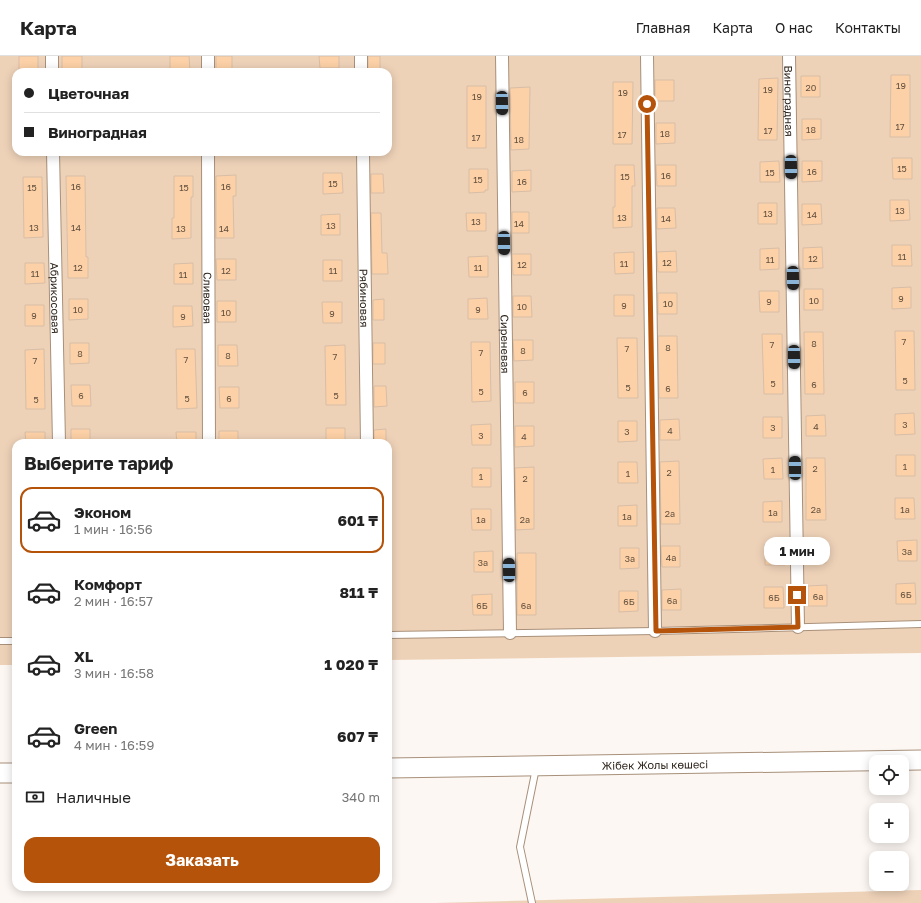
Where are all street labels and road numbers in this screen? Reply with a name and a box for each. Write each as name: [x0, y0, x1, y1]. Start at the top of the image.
street label: Виноградная: [783, 65, 797, 137]
street label: Абрикосовая: [49, 262, 63, 334]
street label: Рябиновая: [358, 268, 372, 327]
street label: Сливовая: [202, 272, 215, 324]
street label: Сиреневая: [499, 314, 513, 374]
street label: Жібек Жолы көшесі: [602, 757, 708, 771]

